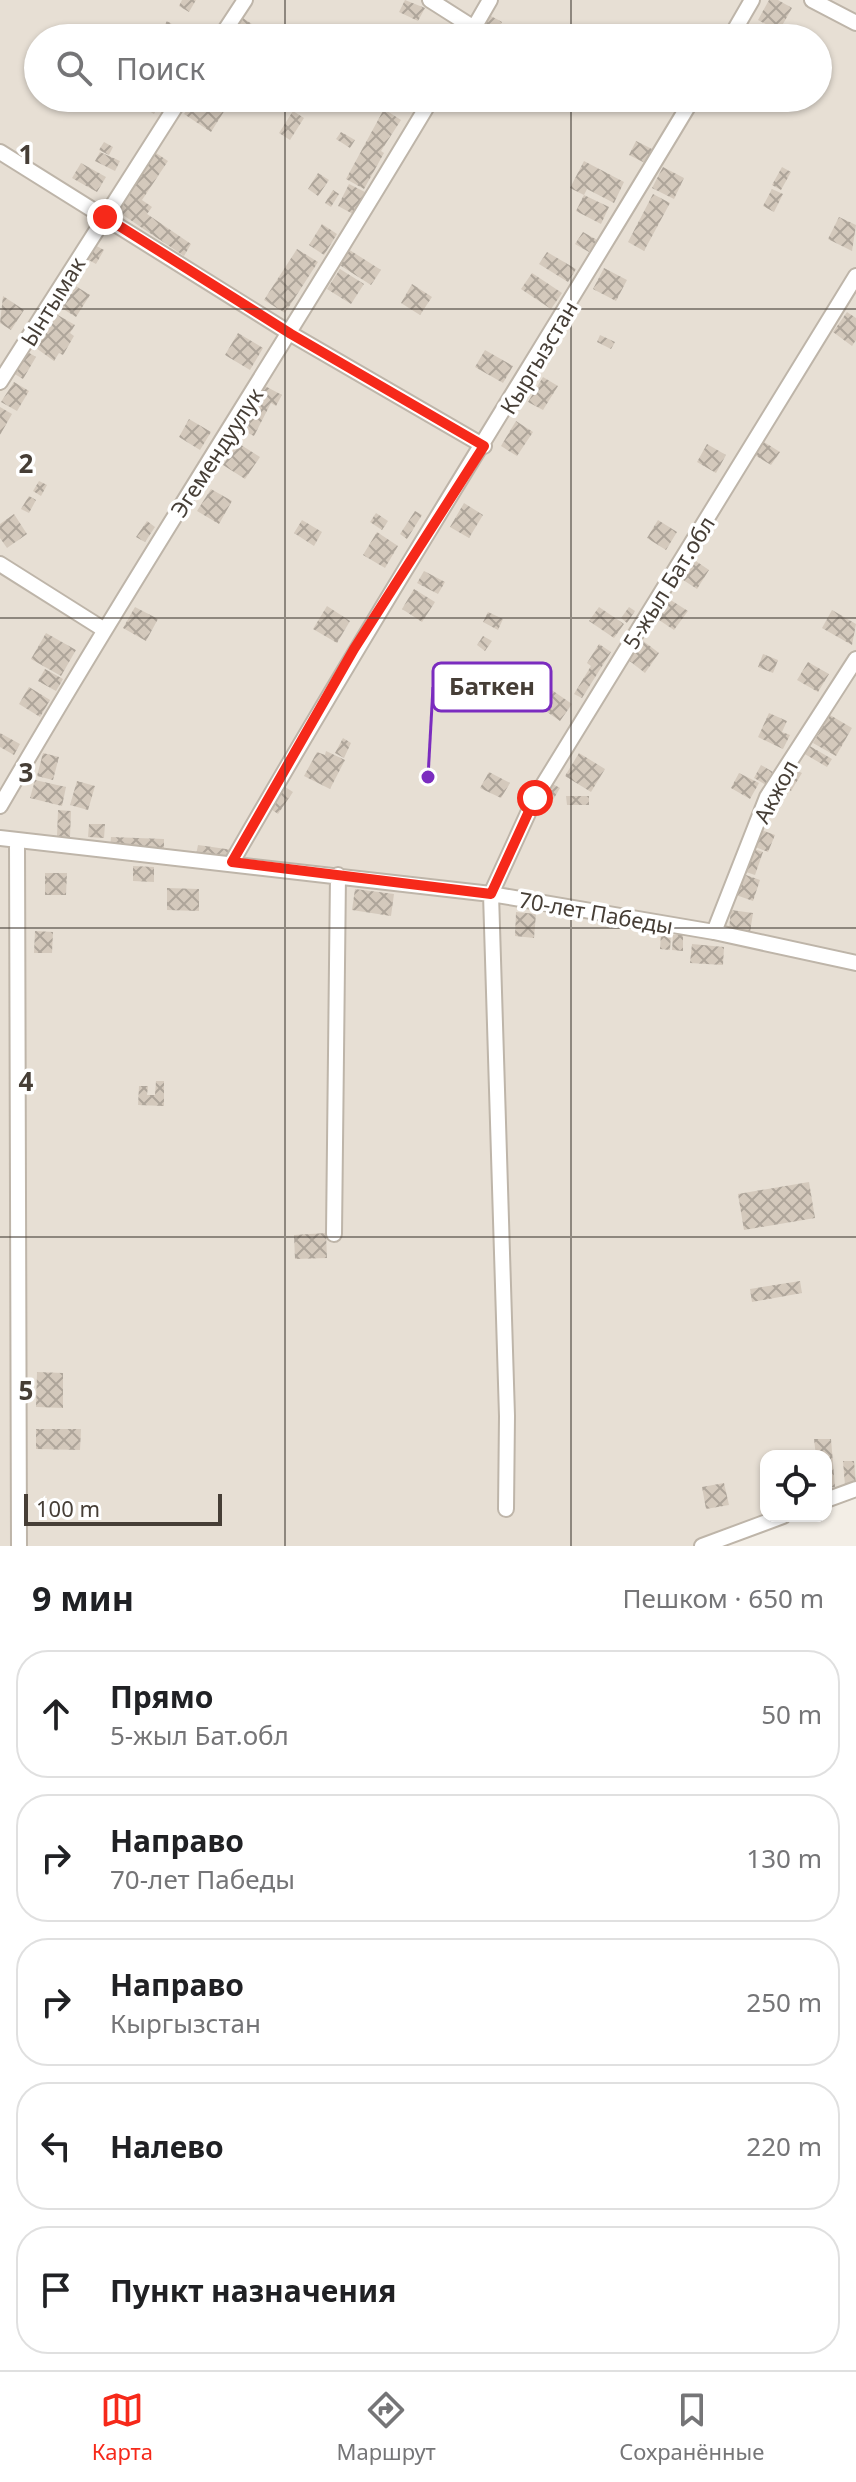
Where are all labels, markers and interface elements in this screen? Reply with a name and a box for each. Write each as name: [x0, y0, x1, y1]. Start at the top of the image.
search box: [24, 24, 832, 112]
icon: search: [52, 46, 96, 90]
text: Поиск: [116, 48, 205, 89]
text: 1: [19, 136, 33, 172]
route end: [87, 199, 123, 235]
street label: Ынтымак: [13, 250, 91, 351]
street label: Кыргызстан: [492, 295, 584, 419]
street label: Эгемендуулук: [163, 381, 269, 523]
text: 2: [19, 445, 34, 481]
street label: 5-жыл Бат.обл: [615, 510, 721, 654]
callout: Баткен: [433, 663, 551, 711]
text: Баткен: [449, 669, 535, 702]
text: 3: [19, 754, 33, 790]
street label: Акжол: [746, 754, 804, 828]
route start: [517, 780, 553, 816]
street label: 70-лет Пабеды: [516, 884, 676, 940]
text: 4: [19, 1063, 34, 1099]
text: 5: [19, 1372, 33, 1408]
map controls: [760, 1450, 832, 1522]
button: locate: [760, 1450, 832, 1522]
scale bar: [24, 1490, 222, 1526]
text: 100 m: [36, 1493, 100, 1523]
text: 9 мин: [32, 1575, 134, 1621]
text: Пешком · 650 m: [622, 1580, 824, 1616]
text: Прямо: [110, 1676, 214, 1717]
icon: ahead: [34, 1692, 78, 1736]
text: 50 m: [761, 1696, 822, 1732]
text: 5-жыл Бат.обл: [110, 1717, 289, 1753]
text: Направо: [110, 1820, 244, 1861]
icon: right: [34, 1836, 78, 1880]
text: 130 m: [746, 1840, 822, 1876]
text: 70-лет Пабеды: [110, 1861, 295, 1897]
text: Направо: [110, 1964, 244, 2005]
icon: right: [34, 1980, 78, 2024]
text: 250 m: [746, 1984, 822, 2020]
text: Кыргызстан: [110, 2005, 261, 2041]
icon: left: [34, 2124, 78, 2168]
text: Налево: [110, 2126, 224, 2167]
text: 220 m: [746, 2128, 822, 2164]
icon: arrive: [34, 2268, 78, 2312]
text: Пункт назначения: [110, 2270, 396, 2311]
tab: Карта: [92, 2388, 153, 2466]
tab: Маршрут: [336, 2388, 436, 2466]
tab: Сохранённые: [619, 2388, 764, 2466]

